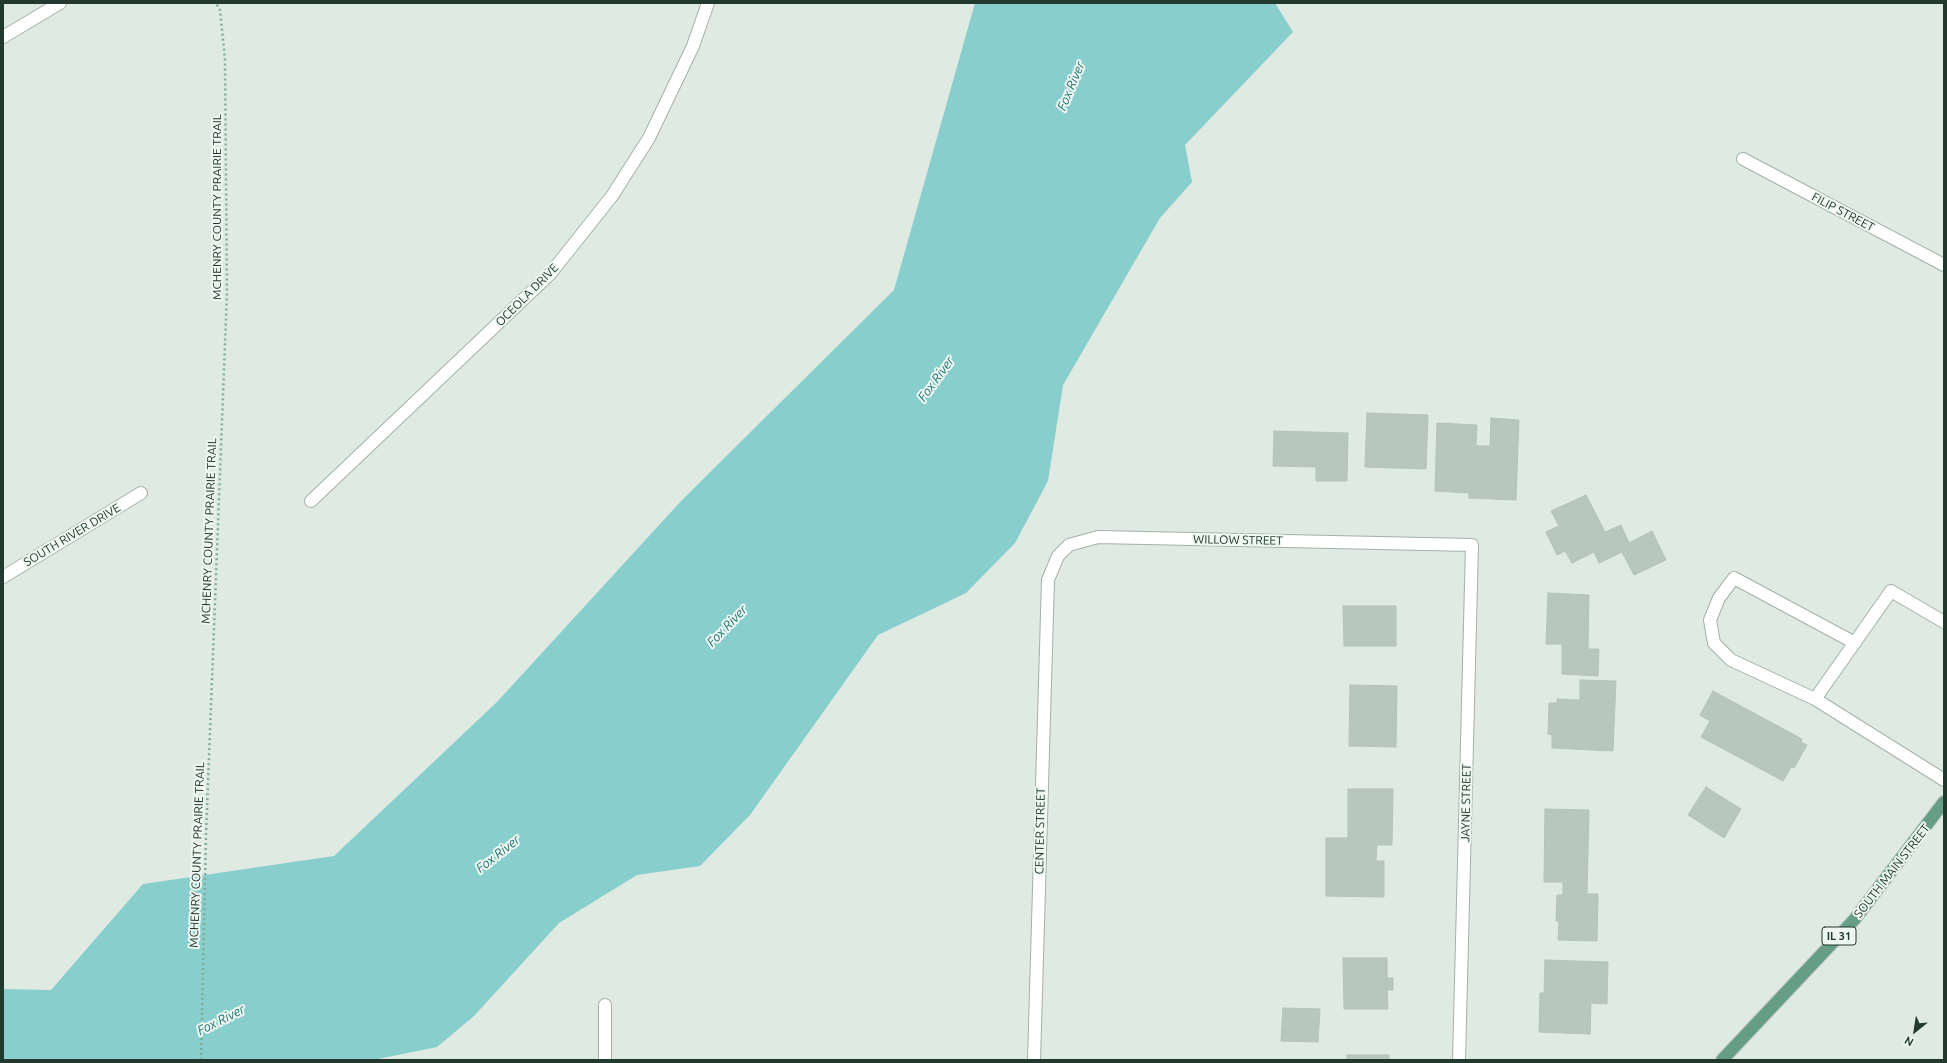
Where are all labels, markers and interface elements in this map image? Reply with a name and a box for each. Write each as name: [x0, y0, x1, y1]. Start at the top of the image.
water label: Fox River: [1054, 59, 1088, 113]
street label: MCHENRY COUNTY PRAIRIE TRAIL: [210, 114, 224, 300]
street label: FILIP STREET: [1809, 189, 1877, 235]
street label: OCEOLA DRIVE: [493, 261, 561, 329]
water label: Fox River: [915, 354, 957, 404]
street label: MCHENRY COUNTY PRAIRIE TRAIL: [199, 438, 219, 624]
street label: SOUTH RIVER DRIVE: [21, 500, 123, 570]
street label: WILLOW STREET: [1193, 532, 1283, 548]
water label: Fox River: [703, 602, 751, 650]
street label: MCHENRY COUNTY PRAIRIE TRAIL: [187, 762, 207, 948]
street label: JAYNE STREET: [1458, 764, 1474, 842]
street label: CENTER STREET: [1032, 787, 1048, 875]
street label: SOUTH MAIN STREET: [1851, 821, 1933, 921]
water label: Fox River: [473, 832, 523, 876]
road number: IL 31: [1822, 927, 1856, 945]
water label: Fox River: [194, 1001, 248, 1039]
north arrow: [1895, 1011, 1935, 1051]
text: N: [1902, 1034, 1916, 1049]

